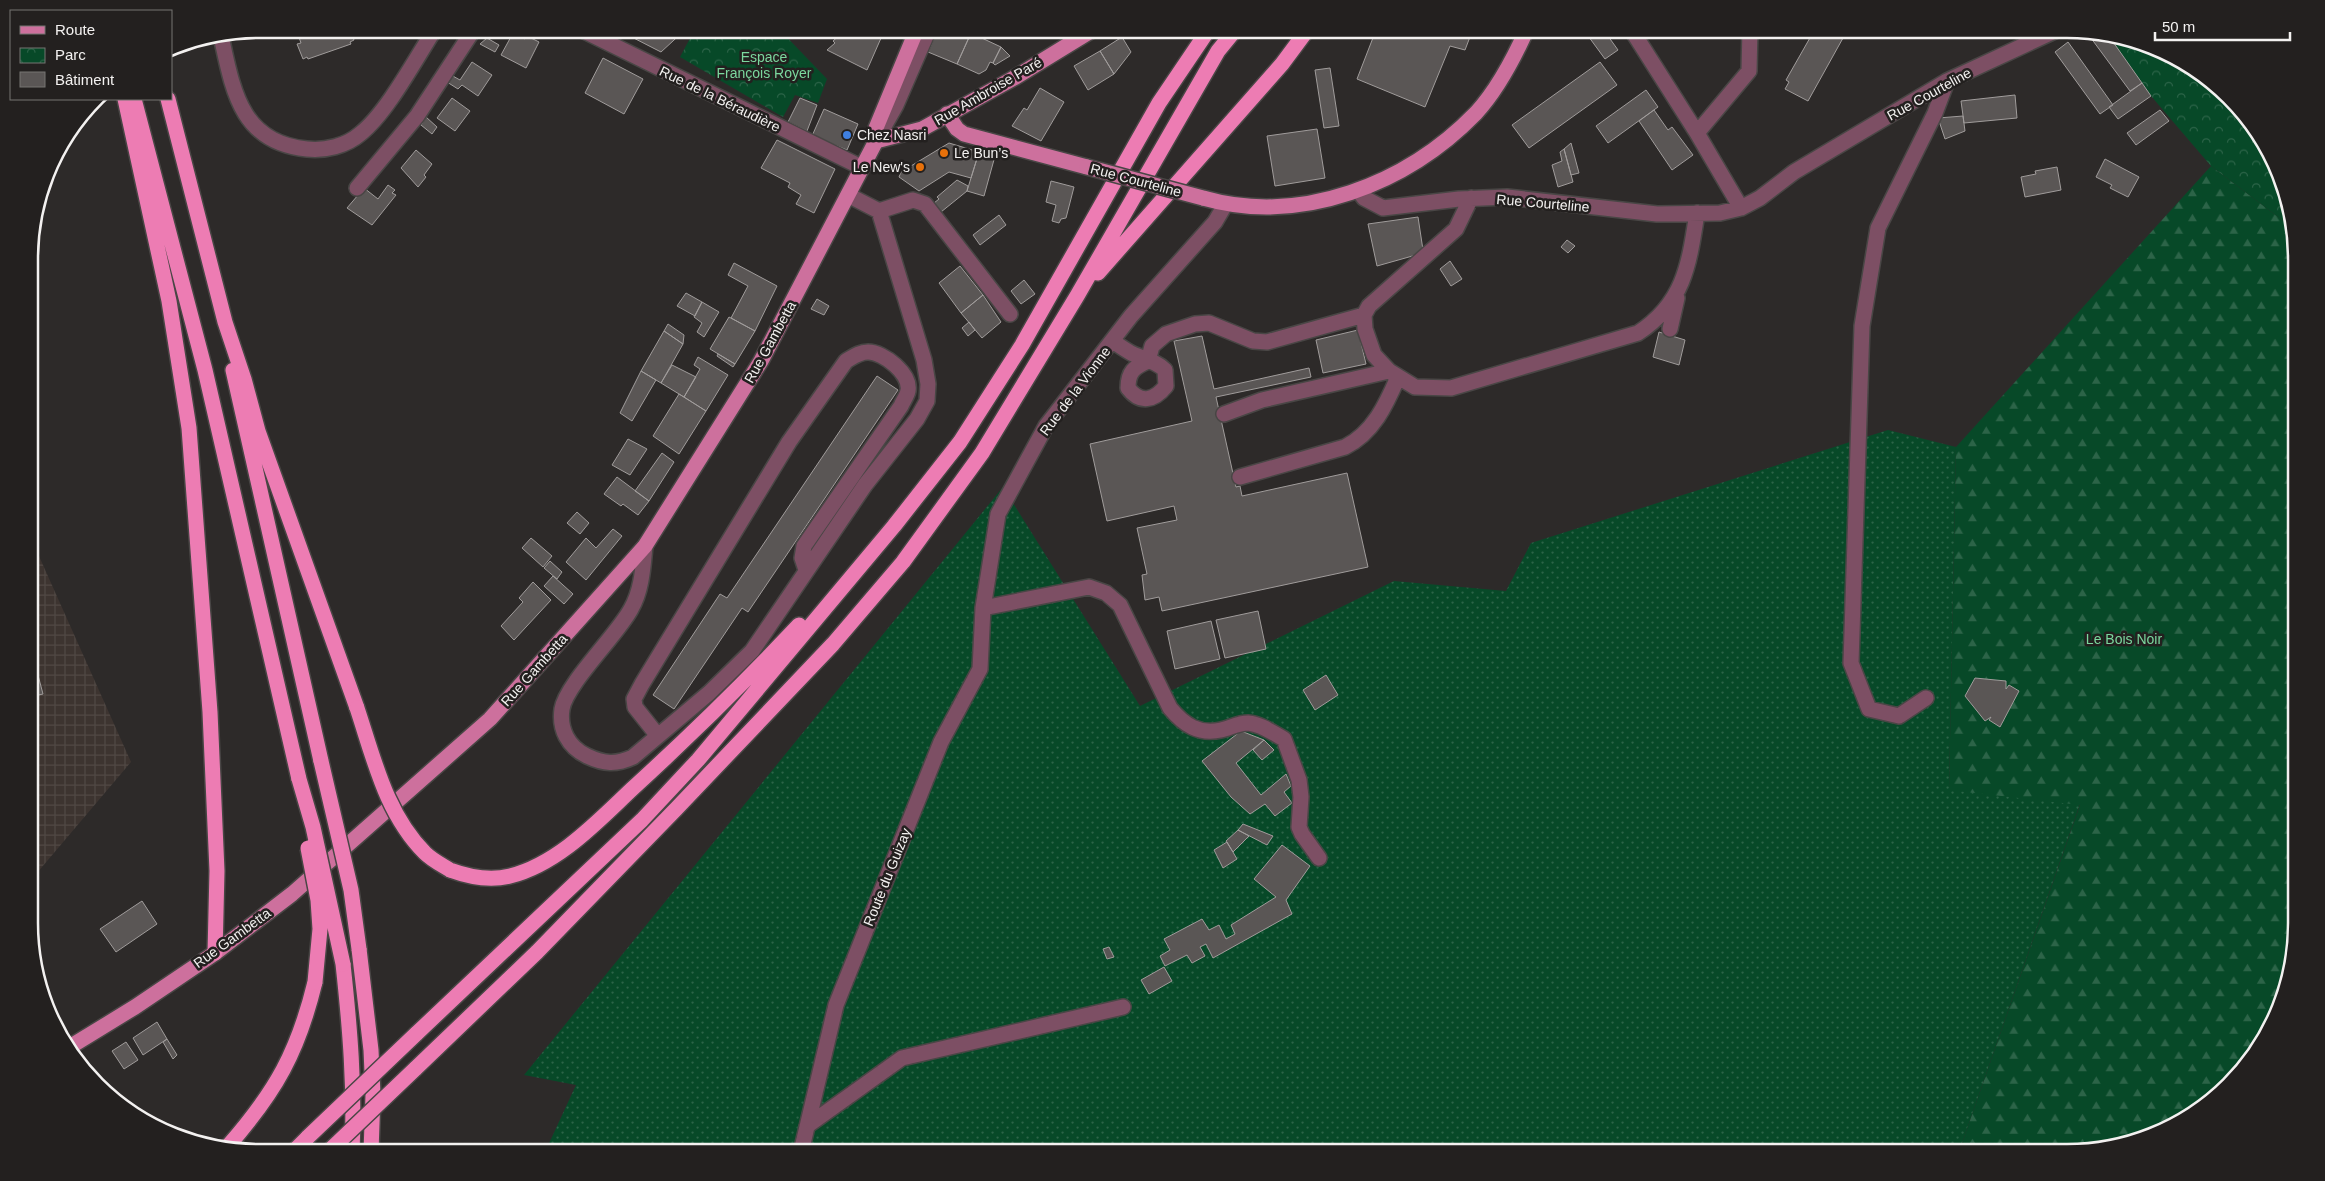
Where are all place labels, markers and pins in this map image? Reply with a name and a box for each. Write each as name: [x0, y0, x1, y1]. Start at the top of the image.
place label: Chez Nasri: [857, 127, 926, 143]
marker: Chez Nasri: [841, 129, 853, 141]
place label: Le Bun’s: [954, 145, 1008, 161]
marker: Le Bun’s: [938, 147, 950, 159]
place label: Le New's: [853, 159, 910, 175]
marker: Le New's: [914, 161, 926, 173]

